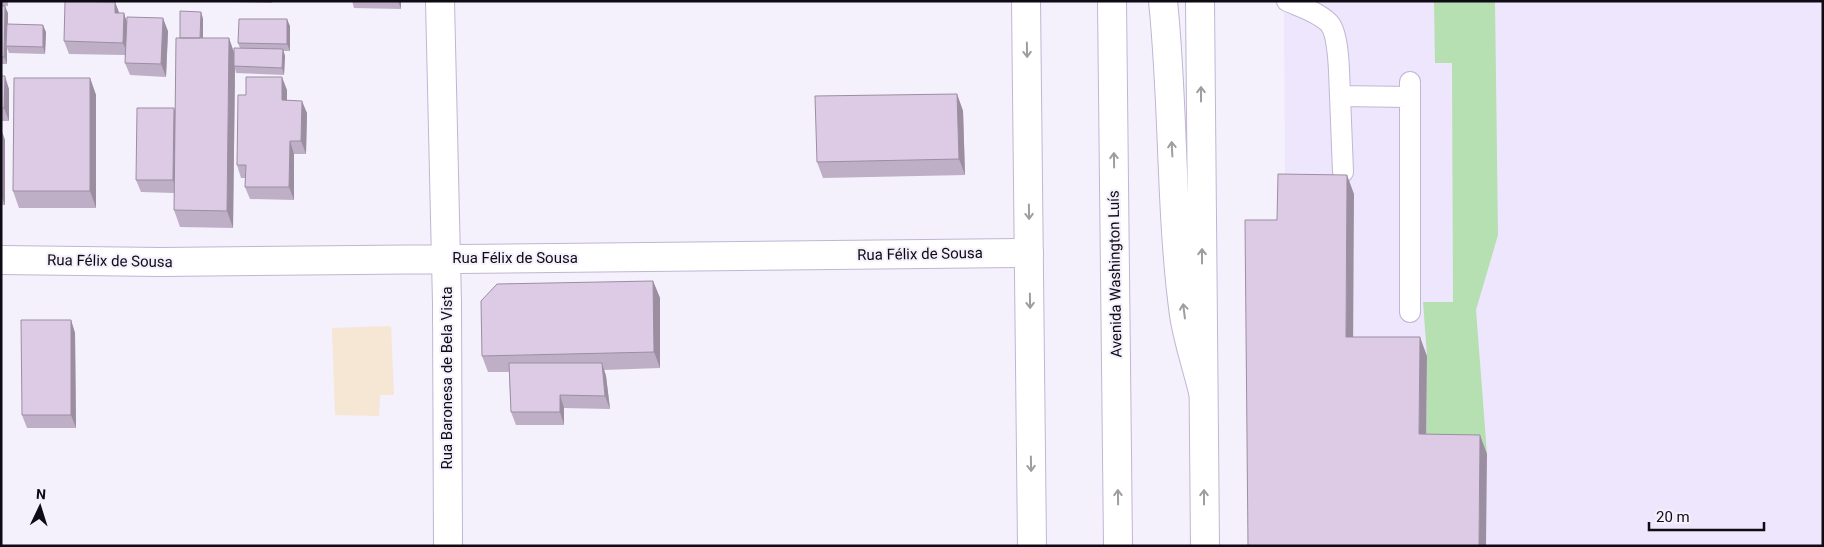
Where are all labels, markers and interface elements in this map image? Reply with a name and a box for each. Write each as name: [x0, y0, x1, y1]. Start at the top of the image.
one-way arrow: [1022, 42, 1032, 58]
one-way arrow: [1196, 86, 1206, 102]
one-way arrow: [1168, 141, 1177, 157]
one-way arrow: [1109, 152, 1119, 168]
street label: Avenida Washington Luís: [1105, 190, 1125, 358]
one-way arrow: [1024, 204, 1034, 220]
street label: Rua Félix de Sousa: [857, 244, 983, 264]
one-way arrow: [1198, 248, 1207, 264]
street label: Rua Félix de Sousa: [452, 249, 578, 267]
street label: Rua Félix de Sousa: [47, 251, 173, 271]
street label: Rua Baronesa de Bela Vista: [438, 286, 456, 470]
one-way arrow: [1025, 293, 1035, 309]
one-way arrow: [1179, 303, 1189, 319]
one-way arrow: [1026, 456, 1036, 472]
north arrow: [15, 482, 65, 532]
text: N: [35, 486, 46, 502]
one-way arrow: [1113, 489, 1123, 506]
one-way arrow: [1199, 489, 1209, 506]
scale bar: [1649, 500, 1764, 532]
text: 20 m: [1656, 508, 1690, 526]

